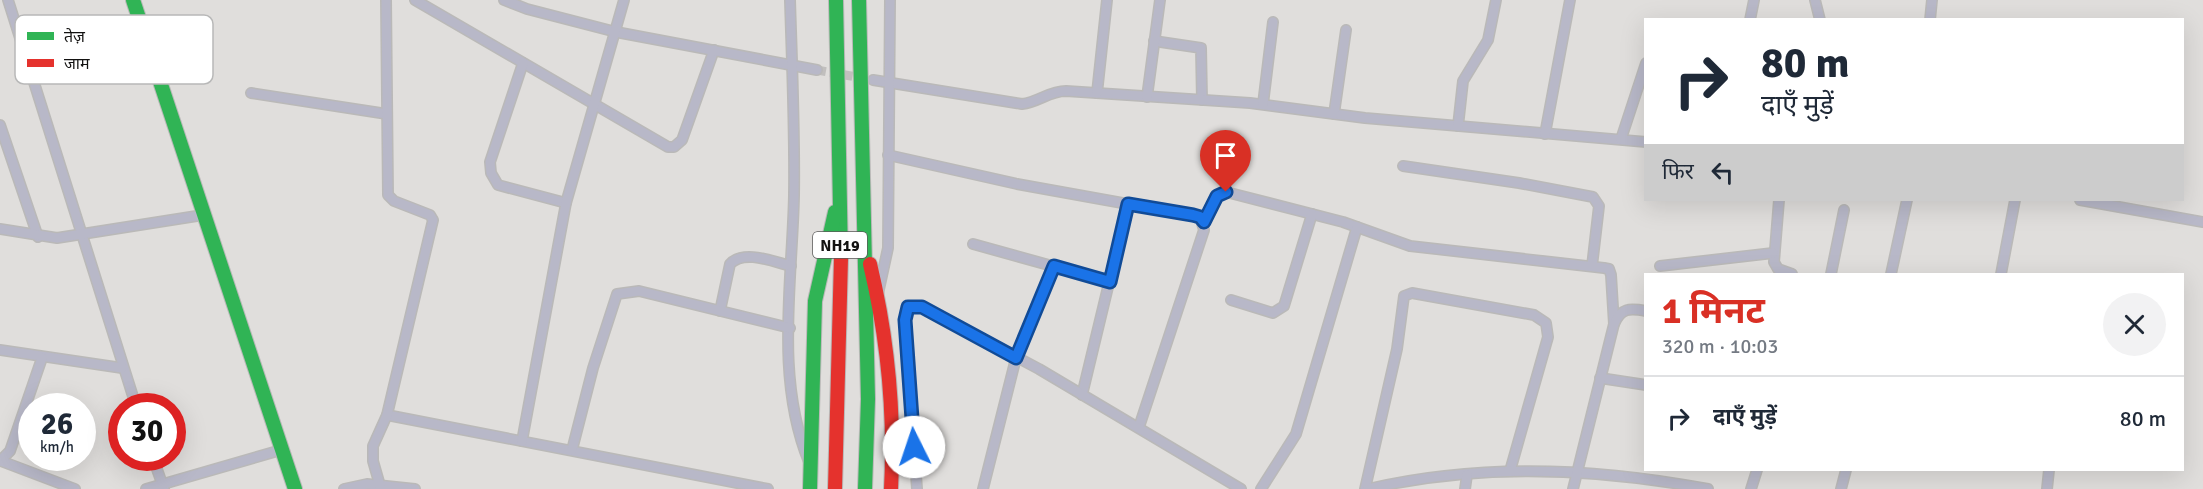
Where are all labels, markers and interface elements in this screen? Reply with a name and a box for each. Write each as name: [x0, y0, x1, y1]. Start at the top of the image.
legend: [15, 15, 213, 84]
text: तेज़: [64, 27, 86, 47]
text: 80 m: [1761, 38, 1850, 89]
icon: right: [1662, 42, 1740, 120]
text: जाम: [64, 54, 90, 74]
text: दाएँ मुड़ें: [1761, 89, 1834, 122]
pin: [1200, 130, 1251, 192]
icon: arrive: [1209, 139, 1242, 172]
icon: left: [1706, 156, 1739, 189]
text: फिर: [1662, 158, 1694, 185]
road number: NH19: [813, 232, 867, 258]
text: 1 मिनट: [1662, 289, 1765, 334]
button: close: [2103, 293, 2166, 356]
text: 320 m · 10:03: [1662, 334, 1778, 359]
speed limit sign: 30: [108, 393, 186, 471]
icon: right: [1662, 402, 1695, 435]
text: दाएँ मुड़ें: [1713, 403, 1777, 430]
text: 80 m: [2120, 405, 2166, 432]
text: 26: [41, 406, 73, 443]
position arrow: [882, 415, 946, 479]
text: km/h: [40, 438, 74, 456]

